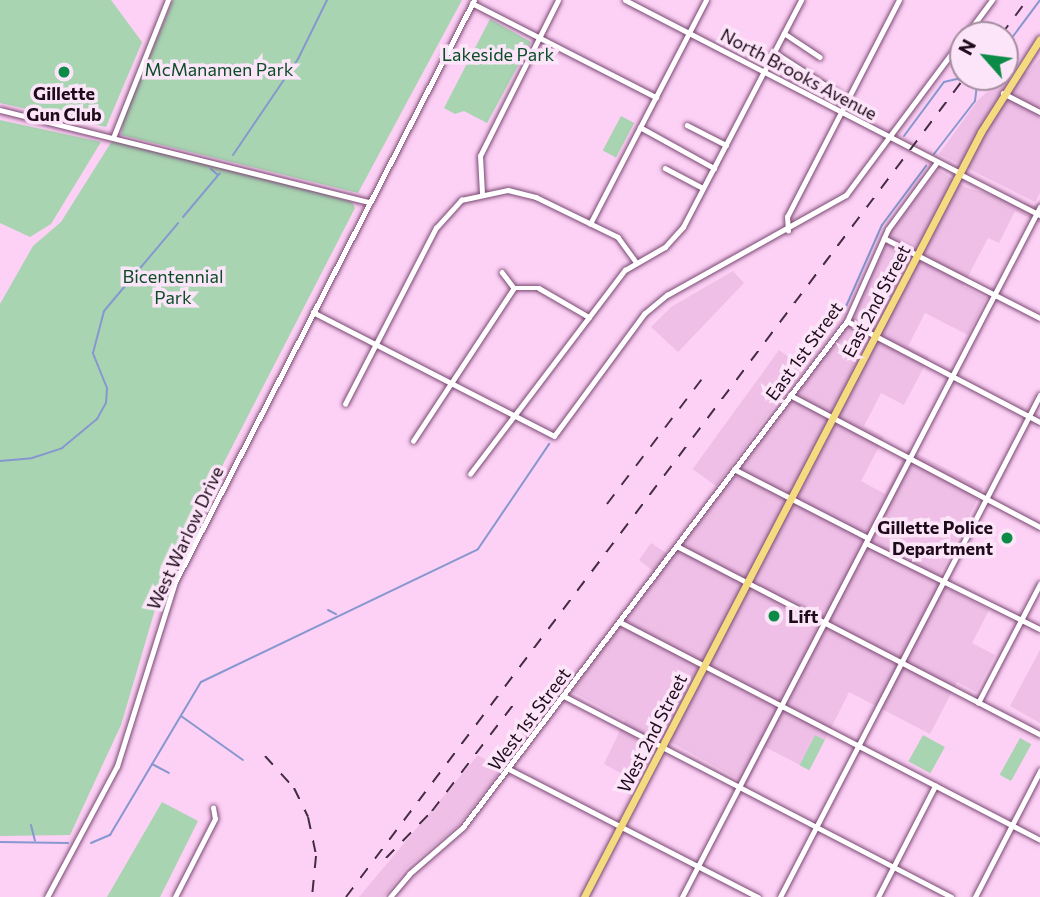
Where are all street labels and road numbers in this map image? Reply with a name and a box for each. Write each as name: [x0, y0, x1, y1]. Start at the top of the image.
street label: North Brooks Avenue: [717, 24, 881, 124]
street label: East 2nd Street: [837, 241, 915, 361]
street label: East 1st Street: [761, 297, 847, 405]
street label: West Warlow Drive: [142, 463, 228, 613]
street label: West 1st Street: [483, 663, 575, 775]
street label: West 2nd Street: [613, 670, 691, 796]

